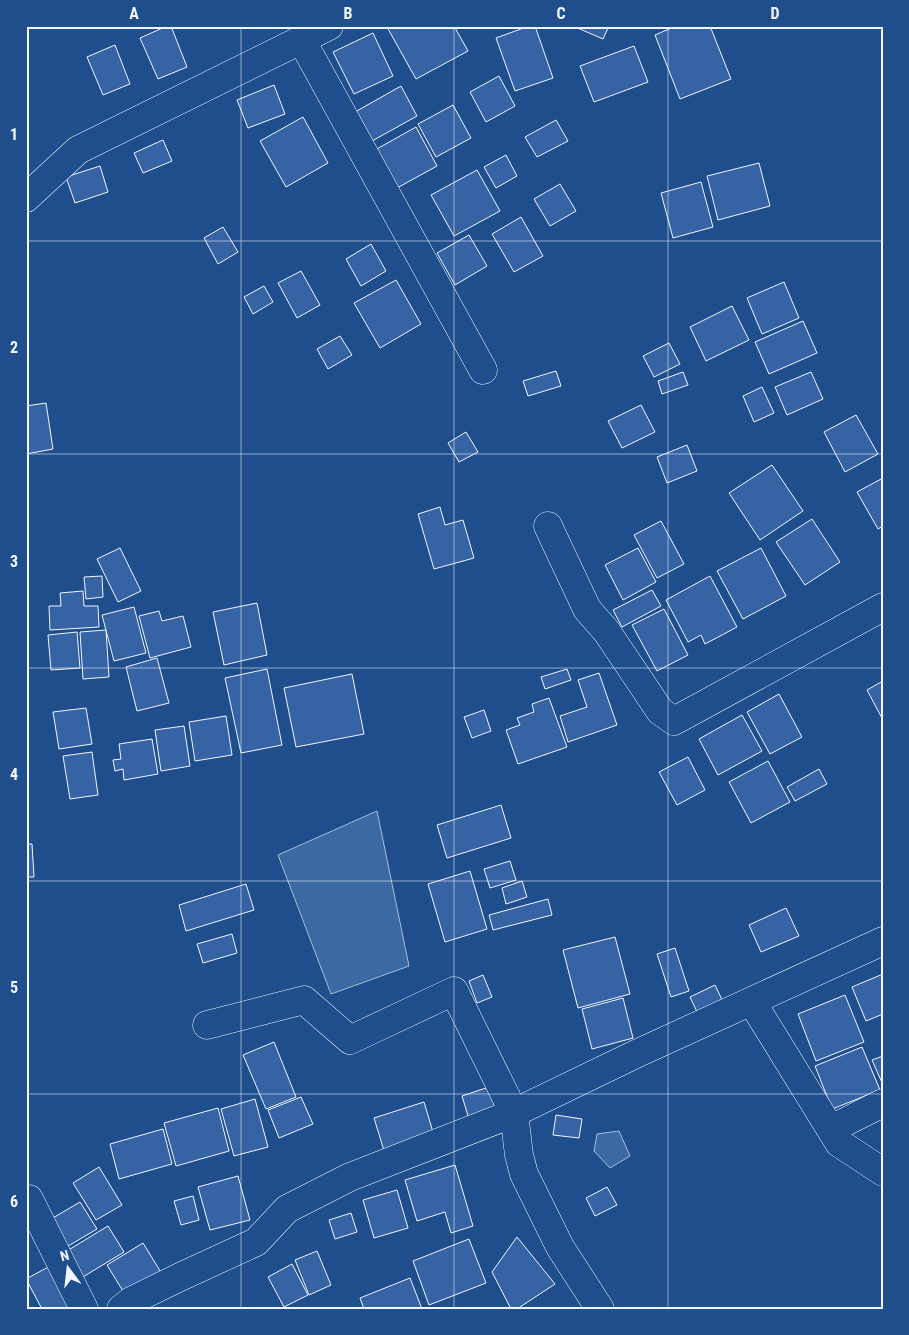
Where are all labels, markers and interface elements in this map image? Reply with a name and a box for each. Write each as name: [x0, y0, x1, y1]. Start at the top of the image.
text: A: [129, 4, 139, 23]
text: B: [344, 4, 353, 23]
text: C: [556, 4, 566, 23]
text: D: [770, 4, 780, 23]
text: 1: [10, 125, 18, 144]
text: 2: [10, 338, 18, 357]
text: 3: [10, 552, 18, 571]
text: 4: [10, 765, 18, 784]
text: 5: [10, 978, 18, 997]
text: 6: [10, 1192, 18, 1211]
north arrow: [42, 1242, 92, 1292]
text: N: [58, 1247, 71, 1264]

